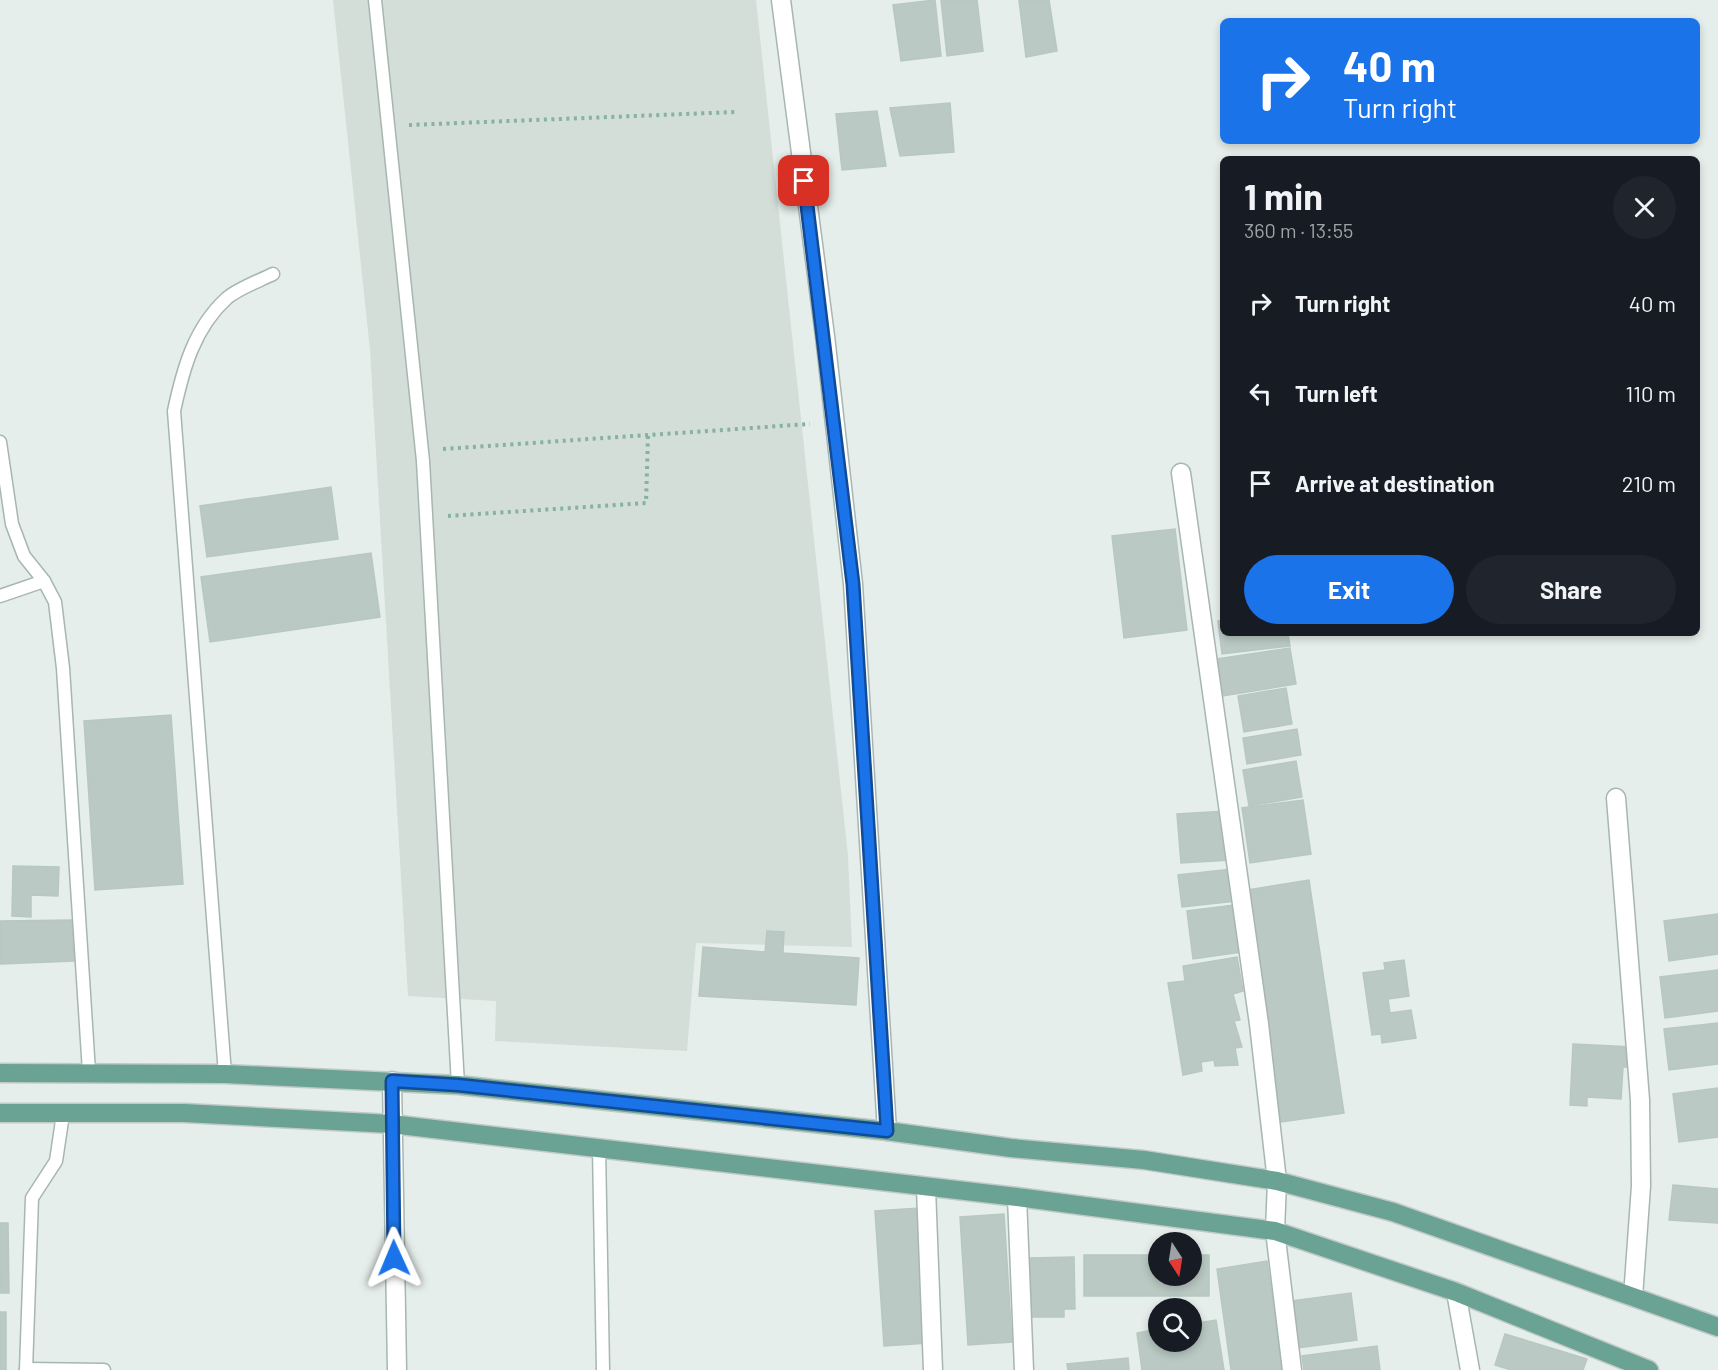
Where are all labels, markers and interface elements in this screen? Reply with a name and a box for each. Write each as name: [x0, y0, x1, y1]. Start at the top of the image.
text: 40 m: [1343, 40, 1436, 90]
icon: right: [1244, 42, 1322, 120]
text: Turn right: [1343, 91, 1457, 123]
pin: [778, 155, 829, 206]
icon: arrive: [787, 164, 820, 197]
text: 1 min: [1244, 174, 1323, 217]
button: close: [1613, 176, 1676, 239]
text: 360 m · 13:55: [1244, 218, 1353, 242]
icon: right: [1244, 287, 1277, 320]
text: Turn right: [1295, 290, 1390, 316]
text: 40 m: [1629, 290, 1676, 316]
icon: left: [1244, 377, 1277, 410]
text: Turn left: [1295, 380, 1378, 406]
text: 110 m: [1626, 380, 1676, 406]
icon: arrive: [1244, 467, 1277, 500]
text: Arrive at destination: [1295, 470, 1494, 496]
text: 210 m: [1622, 470, 1676, 496]
button: Exit: [1244, 555, 1454, 624]
button: Share: [1466, 555, 1676, 624]
position arrow: [362, 1226, 426, 1290]
north arrow: [1148, 1232, 1202, 1286]
map controls: [1148, 1232, 1202, 1352]
button: search: [1148, 1298, 1202, 1352]

